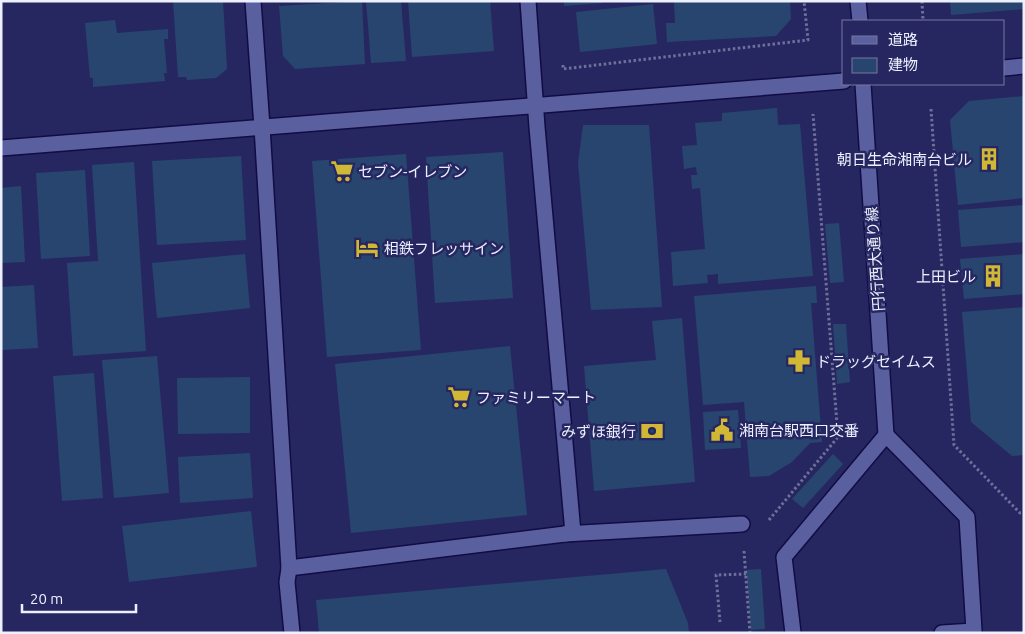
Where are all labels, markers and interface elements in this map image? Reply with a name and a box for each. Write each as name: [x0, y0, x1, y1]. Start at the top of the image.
legend: [842, 20, 1005, 85]
text: 道路: [888, 31, 918, 48]
text: 建物: [888, 56, 918, 73]
building icon: 朝日生命湘南台ビル: [976, 146, 1002, 172]
place label: 朝日生命湘南台ビル: [837, 151, 972, 168]
supermarket icon: セブン-イレブン: [329, 158, 355, 184]
place label: セブン-イレブン: [358, 163, 467, 180]
street label: 円行西大通り線: [863, 206, 887, 312]
hotel icon: 相鉄フレッサイン: [354, 235, 380, 261]
place label: 相鉄フレッサイン: [384, 240, 504, 257]
building icon: 上田ビル: [980, 263, 1006, 289]
place label: 上田ビル: [916, 268, 976, 285]
pharmacy icon: ドラッグセイムス: [786, 348, 812, 374]
place label: ドラッグセイムス: [816, 353, 936, 370]
supermarket icon: ファミリーマート: [446, 384, 472, 410]
place label: ファミリーマート: [476, 389, 596, 406]
public building icon: 湘南台駅西口交番: [709, 417, 735, 443]
bank icon: みずほ銀行: [639, 418, 665, 444]
place label: 湘南台駅西口交番: [739, 422, 859, 439]
place label: みずほ銀行: [561, 423, 636, 440]
scale bar: [22, 582, 136, 614]
text: 20 m: [30, 590, 63, 607]

